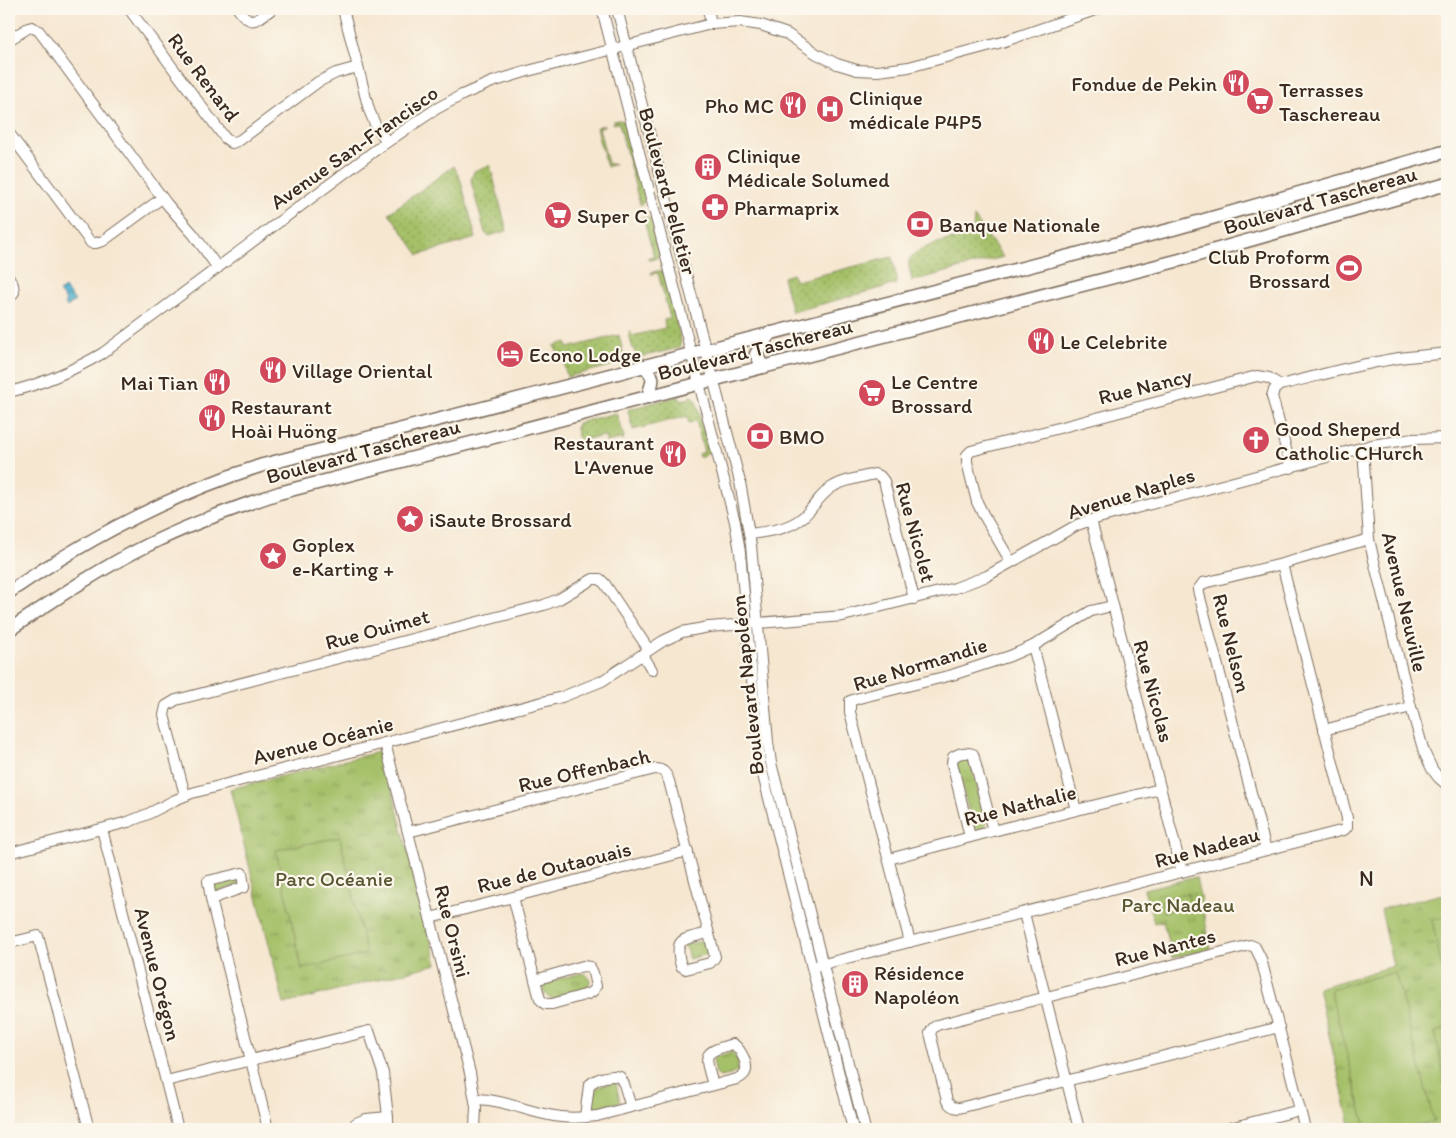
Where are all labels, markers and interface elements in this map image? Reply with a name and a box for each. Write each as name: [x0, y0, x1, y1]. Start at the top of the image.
street label: Rue Renard: [163, 28, 246, 127]
restaurant icon: Fondue de Pekin: [1221, 68, 1251, 98]
place label: Fondue de Pekin: [1071, 71, 1217, 96]
place label: Terrasses Taschereau: [1279, 77, 1381, 126]
street label: Avenue San-Francisco: [265, 80, 443, 214]
place label: Clinique médicale P4P5: [849, 85, 982, 134]
supermarket icon: Terrasses Taschereau: [1245, 86, 1275, 116]
restaurant icon: Pho MC: [778, 90, 808, 120]
place label: Pho MC: [705, 93, 774, 118]
hospital icon: Clinique médicale P4P5: [815, 94, 845, 124]
street label: Boulevard Pelletier: [634, 105, 702, 278]
place label: Clinique Médicale Solumed: [727, 143, 890, 192]
building icon: Clinique Médicale Solumed: [693, 152, 723, 182]
street label: Boulevard Taschereau: [1221, 160, 1420, 240]
pharmacy icon: Pharmaprix: [700, 192, 730, 222]
place label: Pharmaprix: [734, 195, 840, 220]
supermarket icon: Super C: [543, 200, 573, 230]
place label: Super C: [577, 203, 648, 228]
bank icon: Banque Nationale: [905, 209, 935, 239]
place label: Banque Nationale: [939, 212, 1100, 237]
place label: Club Proform Brossard: [1208, 244, 1330, 293]
sports icon: Club Proform Brossard: [1334, 253, 1364, 283]
street label: Boulevard Taschereau: [655, 313, 855, 385]
restaurant icon: Le Celebrite: [1026, 326, 1056, 356]
place label: Le Celebrite: [1060, 329, 1167, 354]
hotel icon: Econo Lodge: [495, 339, 525, 369]
place label: Econo Lodge: [529, 342, 641, 367]
restaurant icon: Village Oriental: [258, 355, 288, 385]
place label: Village Oriental: [292, 358, 432, 383]
street label: Rue Nancy: [1096, 362, 1194, 410]
restaurant icon: Mai Tian: [202, 367, 232, 397]
place label: Le Centre Brossard: [891, 369, 978, 418]
place label: Mai Tian: [121, 370, 198, 395]
supermarket icon: Le Centre Brossard: [857, 378, 887, 408]
place label: Restaurant Hoài Huöng: [231, 394, 337, 443]
restaurant icon: Restaurant Hoài Huöng: [197, 403, 227, 433]
street label: Boulevard Taschereau: [263, 413, 463, 489]
place label: Good Sheperd Catholic CHurch: [1275, 416, 1424, 465]
bank icon: BMO: [745, 421, 775, 451]
place label: BMO: [779, 424, 825, 449]
church icon: Good Sheperd Catholic CHurch: [1241, 425, 1271, 455]
place label: Restaurant L'Avenue: [553, 430, 654, 479]
restaurant icon: Restaurant L'Avenue: [658, 439, 688, 469]
street label: Avenue Naples: [1064, 462, 1198, 524]
street label: Rue Nicolet: [891, 479, 941, 585]
place icon: iSaute Brossard: [395, 504, 425, 534]
place label: iSaute Brossard: [429, 507, 572, 532]
street label: Avenue Neuville: [1377, 530, 1433, 674]
place label: Goplex e-Karting +: [292, 532, 394, 581]
place icon: Goplex e-Karting +: [258, 541, 288, 571]
street label: Rue Nelson: [1208, 591, 1256, 695]
street label: Boulevard Napoléon: [725, 593, 769, 776]
street label: Rue Ouimet: [322, 603, 432, 655]
street label: Rue Normandie: [850, 632, 990, 696]
street label: Rue Nicolas: [1128, 637, 1180, 745]
street label: Avenue Océanie: [250, 710, 396, 770]
street label: Rue Offenbach: [516, 743, 653, 797]
street label: Rue Nathalie: [961, 779, 1079, 831]
street label: Rue Nadeau: [1152, 821, 1263, 873]
street label: Rue de Outaouais: [474, 836, 634, 898]
district label: N: [1359, 865, 1375, 892]
park label: Parc Océanie: [275, 866, 393, 891]
street label: Rue Orsini: [429, 882, 477, 980]
park label: Parc Nadeau: [1121, 892, 1235, 917]
street label: Avenue Orégon: [129, 905, 187, 1043]
street label: Rue Nantes: [1112, 922, 1218, 972]
place label: Résidence Napoléon: [874, 960, 964, 1009]
building icon: Résidence Napoléon: [840, 969, 870, 999]

